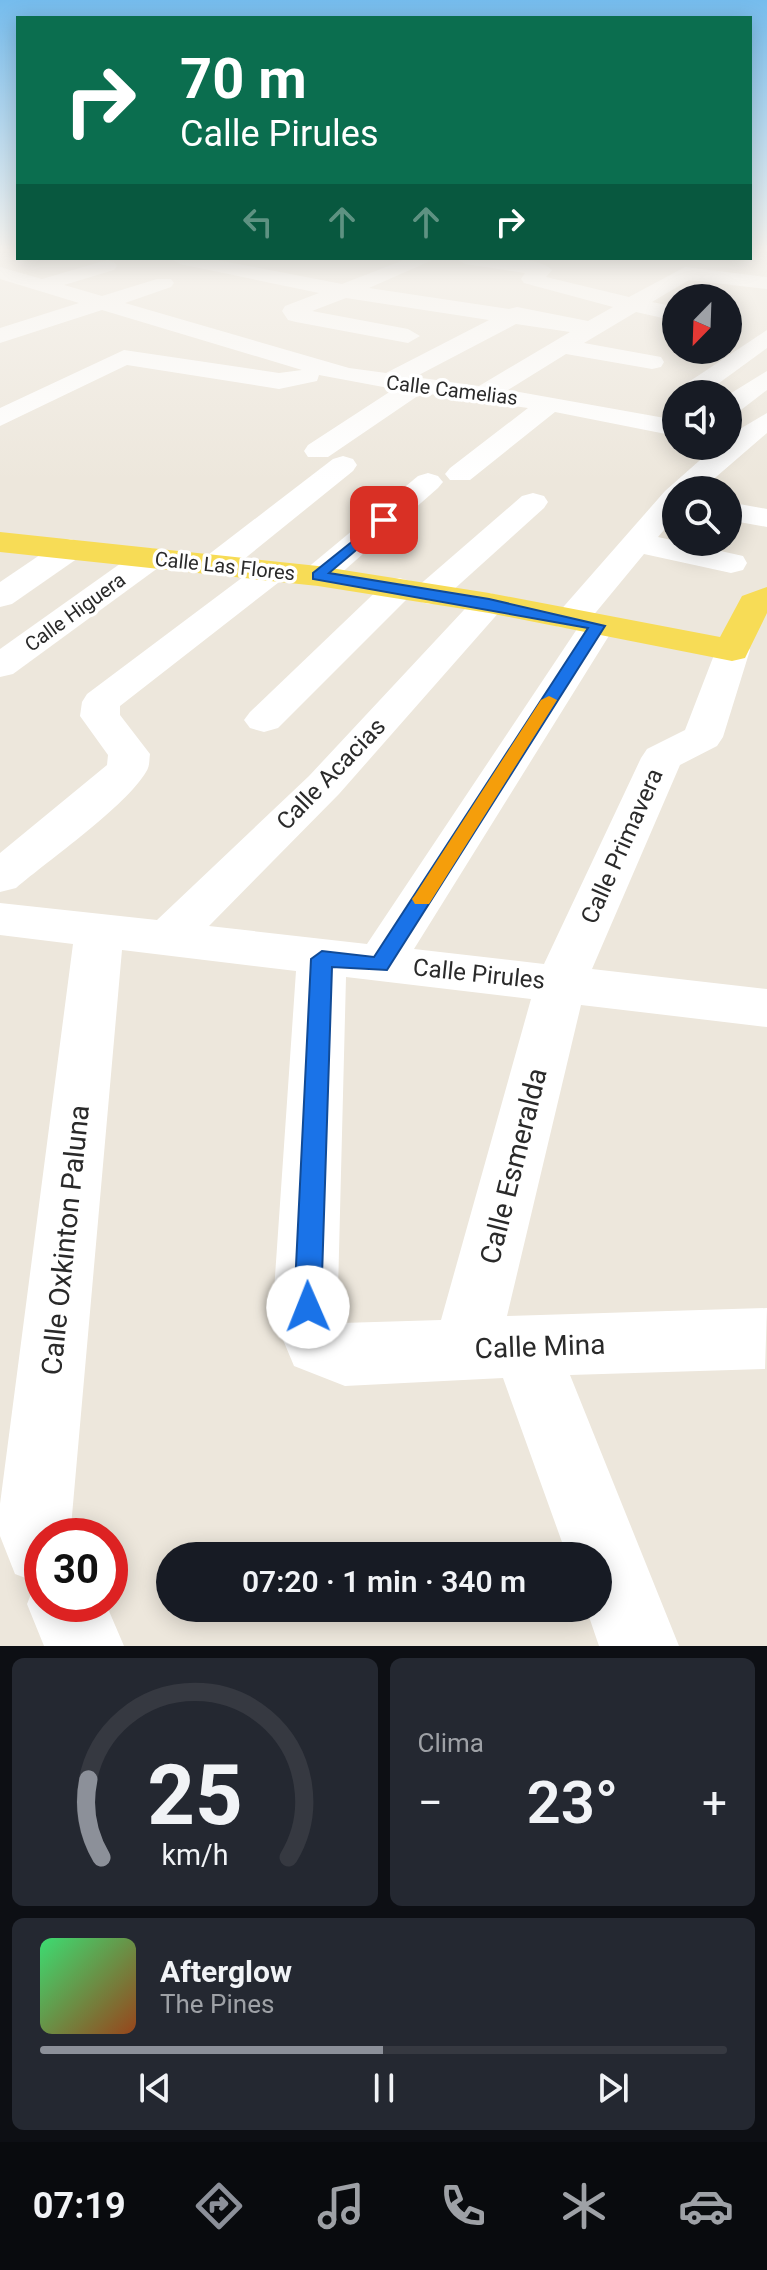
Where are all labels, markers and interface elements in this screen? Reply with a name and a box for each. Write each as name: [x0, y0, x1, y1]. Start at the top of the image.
text: 70 m: [180, 46, 307, 112]
icon: right: [48, 48, 152, 152]
text: Calle Pirules: [180, 113, 378, 155]
icon: left: [236, 200, 280, 244]
icon: ahead: [320, 200, 364, 244]
icon: ahead: [404, 200, 448, 244]
icon: right: [488, 200, 532, 244]
north arrow: [662, 284, 742, 364]
map controls: [662, 284, 742, 556]
street label: Calle Camelias: [385, 370, 519, 410]
button: sound: [662, 380, 742, 460]
button: search: [662, 476, 742, 556]
pin: [350, 486, 418, 554]
icon: arrive: [362, 498, 406, 542]
street label: Calle Las Flores: [154, 547, 296, 585]
street label: Calle Higuera: [20, 567, 130, 657]
street label: Calle Acacias: [271, 712, 391, 836]
street label: Calle Primavera: [575, 764, 669, 928]
street label: Calle Pirules: [412, 953, 546, 995]
street label: Calle Esmeralda: [473, 1065, 554, 1267]
street label: Calle Oxkinton Paluna: [35, 1103, 96, 1377]
position arrow: [266, 1265, 350, 1349]
street label: Calle Mina: [474, 1328, 606, 1365]
speed limit sign: 30: [24, 1518, 128, 1622]
text: 07:20 · 1 min · 340 m: [242, 1564, 526, 1599]
text: Clima: [418, 1728, 484, 1758]
text: 25: [147, 1747, 242, 1844]
text: 23°: [526, 1767, 618, 1838]
text: −: [418, 1777, 443, 1829]
text: +: [702, 1777, 727, 1829]
text: km/h: [161, 1838, 228, 1872]
text: Afterglow: [160, 1954, 292, 1989]
text: The Pines: [160, 1989, 274, 2019]
icon: previous: [133, 2066, 177, 2110]
icon: pause: [362, 2066, 406, 2110]
icon: next: [591, 2066, 635, 2110]
icon: directions: [191, 2178, 247, 2234]
icon: music: [313, 2178, 369, 2234]
icon: phone: [435, 2178, 491, 2234]
icon: climate: [556, 2178, 612, 2234]
icon: car: [678, 2178, 734, 2234]
text: 07:19: [33, 2185, 126, 2227]

